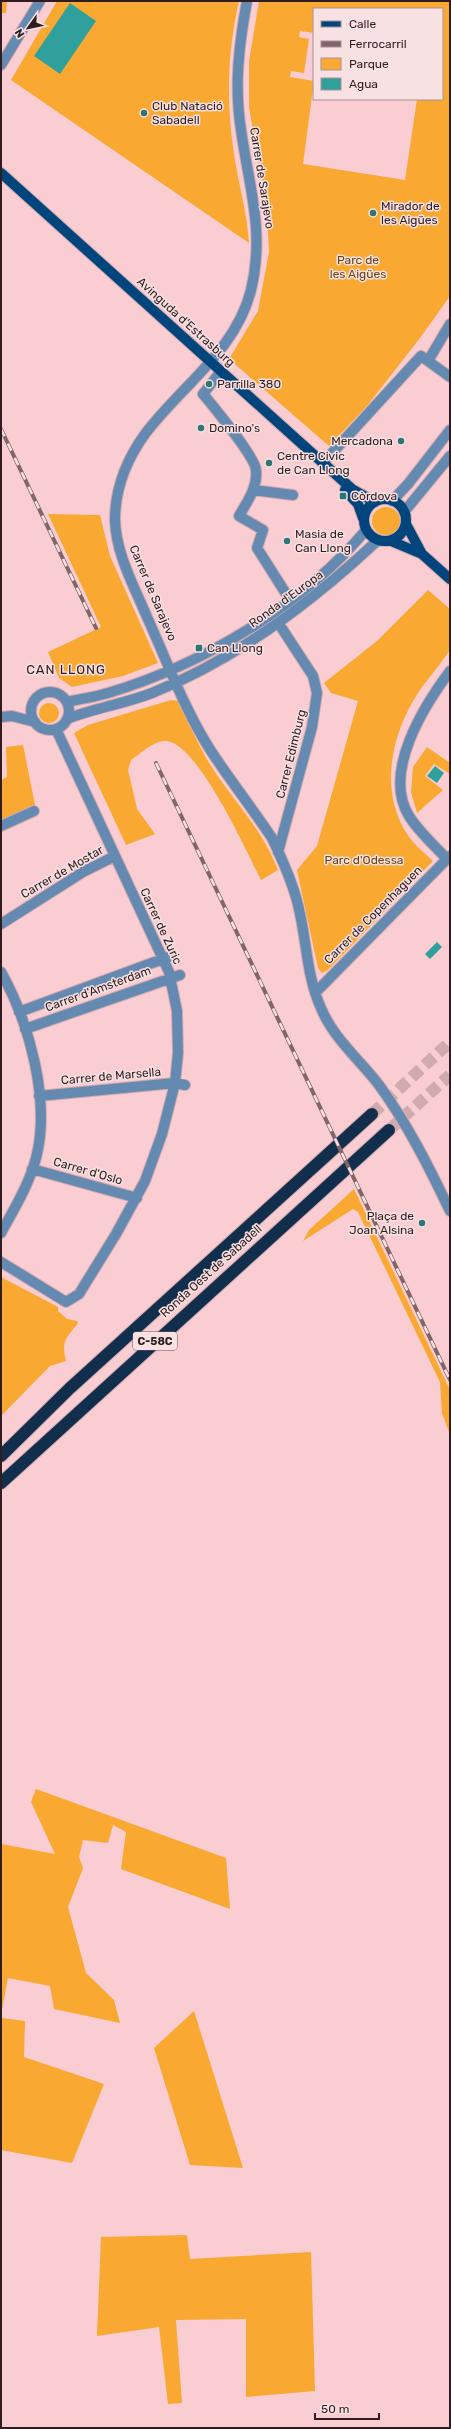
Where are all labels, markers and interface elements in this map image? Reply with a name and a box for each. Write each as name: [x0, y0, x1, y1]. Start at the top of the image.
north arrow: [8, 8, 48, 48]
legend: [313, 8, 443, 100]
text: Calle: [349, 17, 376, 31]
text: N: [12, 26, 28, 40]
text: Ferrocarril: [349, 37, 407, 51]
text: Parque: [349, 57, 389, 71]
text: Agua: [349, 77, 378, 91]
place label: Club Natació Sabadell: [152, 99, 223, 127]
marker: Club Natació Sabadell: [139, 108, 149, 118]
street label: Carrer de Sarajevo: [247, 126, 277, 230]
place label: Mirador de les Aigües: [381, 199, 440, 227]
marker: Mirador de les Aigües: [368, 208, 378, 218]
park label: Parc de les Aigües: [330, 253, 386, 281]
street label: Avinguda d'Estrasburg: [134, 274, 238, 370]
place label: Parrilla 380: [217, 377, 281, 391]
marker: Parrilla 380: [204, 379, 214, 389]
place label: Domino's: [209, 421, 260, 435]
marker: Domino's: [196, 423, 206, 433]
place label: Mercadona: [331, 434, 393, 448]
marker: Mercadona: [396, 436, 406, 446]
place label: Centre Civic de Can Llong: [277, 449, 350, 477]
marker: Centre Civic de Can Llong: [264, 458, 274, 468]
place label: Còrdova: [351, 489, 397, 503]
marker: Còrdova: [338, 491, 348, 501]
place label: Masia de Can Llong: [295, 527, 351, 555]
marker: Masia de Can Llong: [282, 536, 292, 546]
street label: Carrer de Sarajevo: [127, 543, 180, 643]
street label: Ronda d'Europa: [246, 567, 326, 631]
place label: Can Llong: [207, 641, 263, 655]
marker: Can Llong: [194, 643, 204, 653]
district label: CAN LLONG: [26, 662, 106, 677]
street label: Carrer Edimburg: [273, 708, 309, 800]
street label: Carrer de Mostar: [18, 843, 106, 901]
park label: Parc d'Odessa: [325, 853, 403, 867]
street label: Carrer de Copenhaguen: [321, 863, 425, 967]
street label: Carrer de Zuric: [137, 886, 185, 967]
street label: Carrer d'Amsterdam: [43, 963, 153, 1015]
street label: Carrer de Marsella: [60, 1065, 162, 1087]
street label: Carrer d'Oslo: [52, 1154, 124, 1188]
place label: Plaça de Joan Alsina: [349, 1209, 414, 1237]
marker: Plaça de Joan Alsina: [417, 1218, 427, 1228]
street label: Ronda Oest de Sabadell: [157, 1222, 265, 1320]
road number: C-58C: [133, 1332, 177, 1350]
scale bar: [315, 2395, 379, 2421]
text: 50 m: [321, 2402, 349, 2416]

